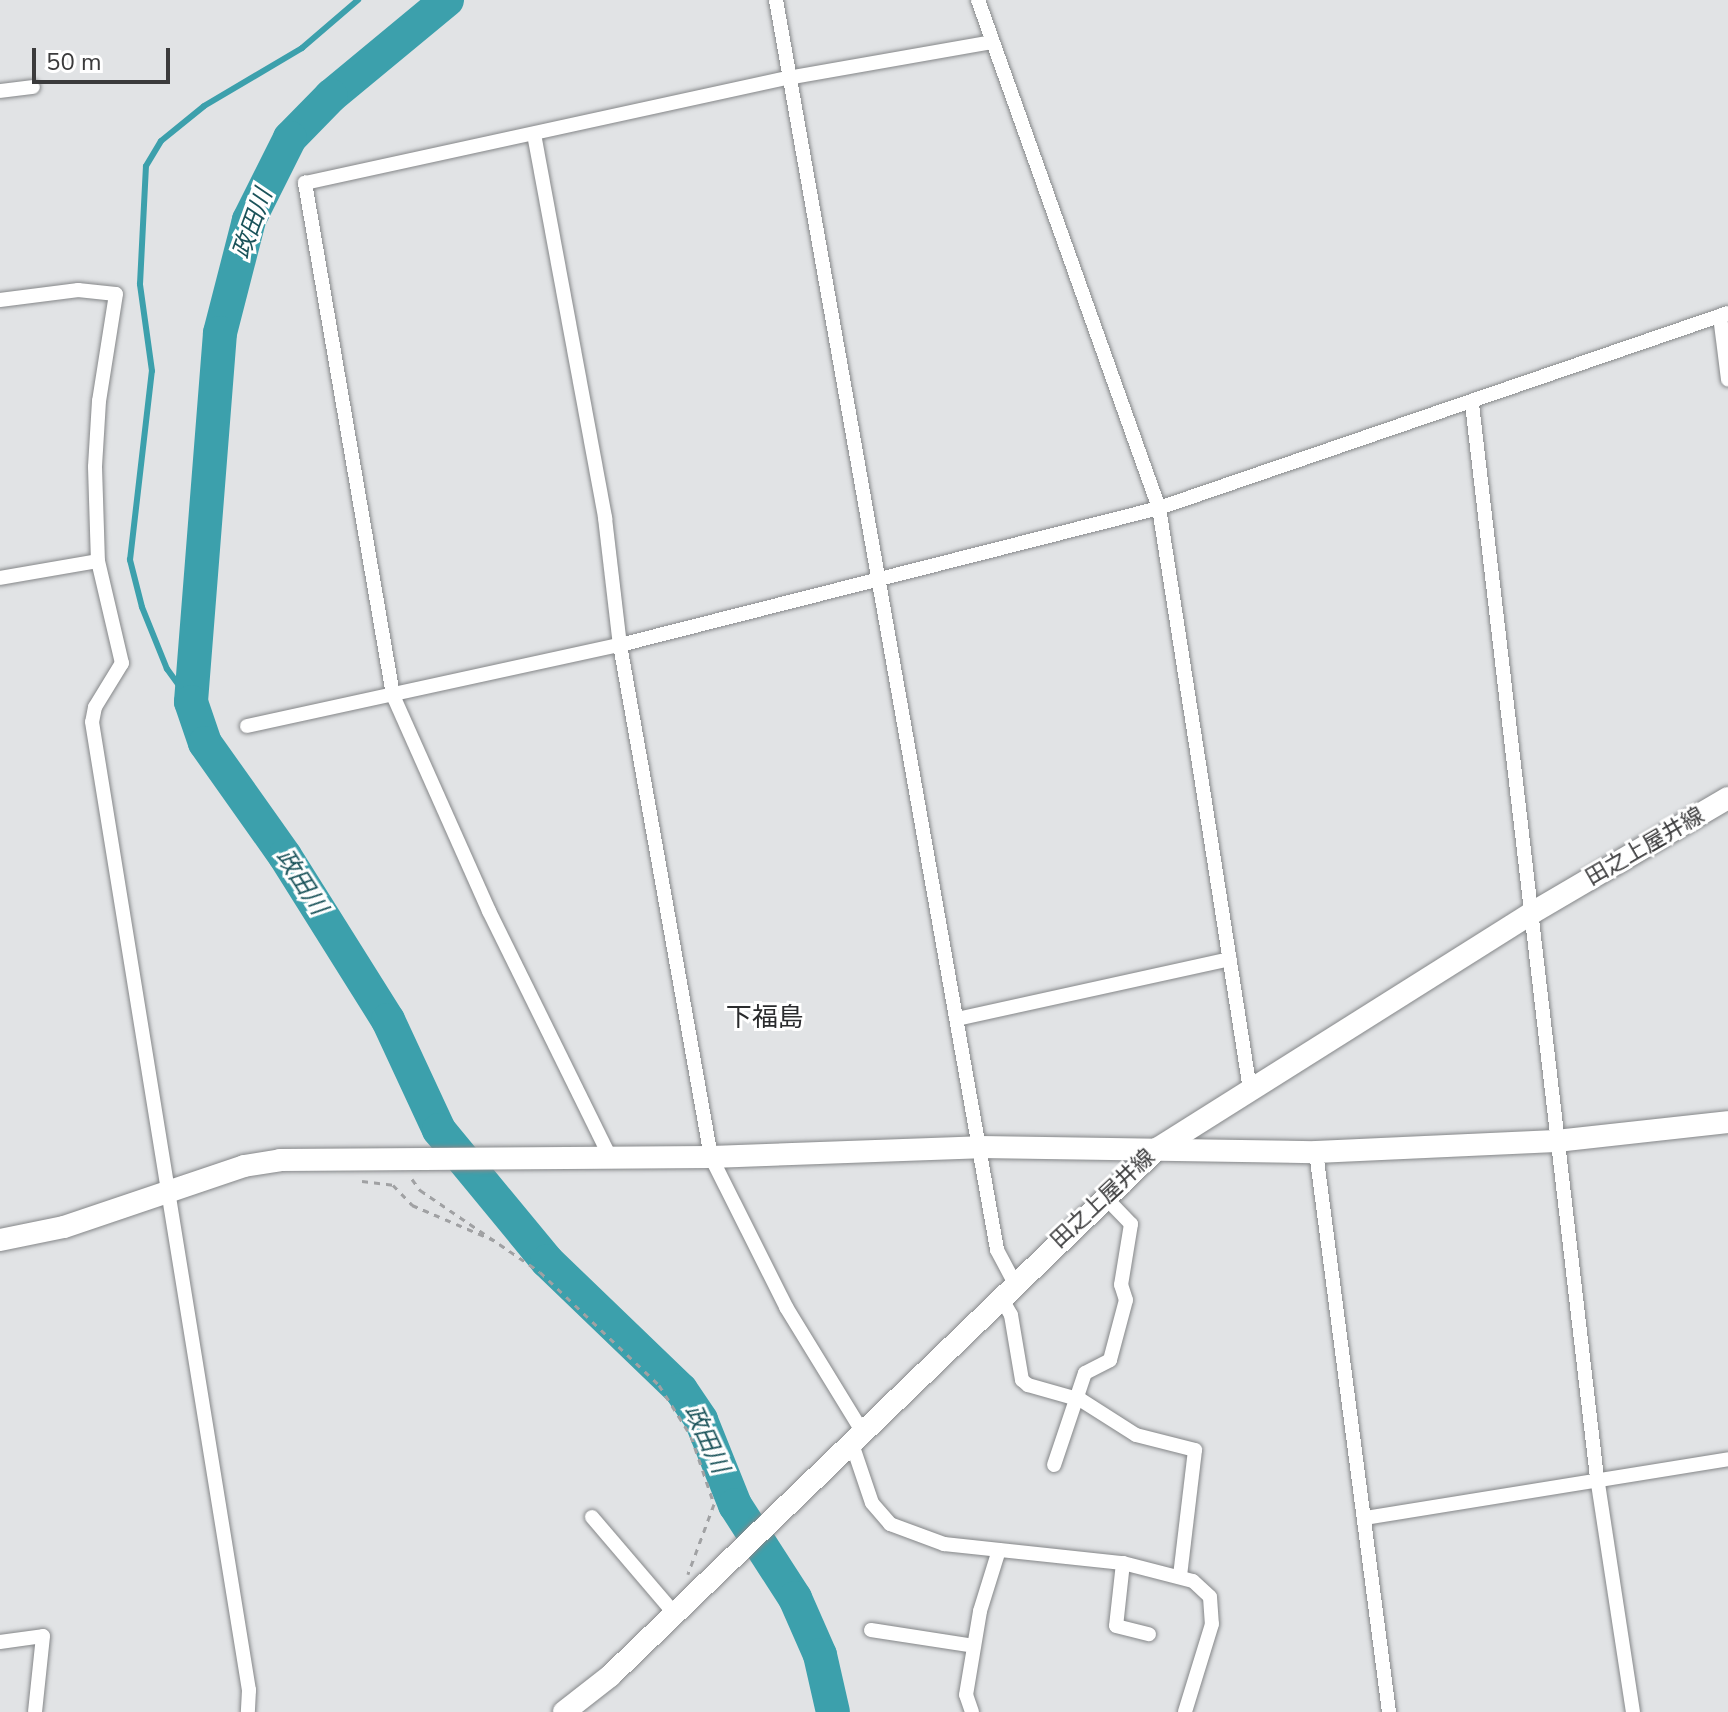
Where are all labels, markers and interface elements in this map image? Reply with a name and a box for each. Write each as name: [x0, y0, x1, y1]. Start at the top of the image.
scale bar: [36, 32, 174, 82]
text: 50 m: [46, 46, 102, 78]
water label: 政田川: [227, 185, 279, 263]
street label: 田之上屋井線: [1581, 803, 1709, 891]
water label: 政田川: [269, 844, 333, 920]
district label: 下福島: [726, 1002, 804, 1034]
street label: 田之上屋井線: [1046, 1144, 1160, 1254]
water label: 政田川: [678, 1400, 734, 1478]

